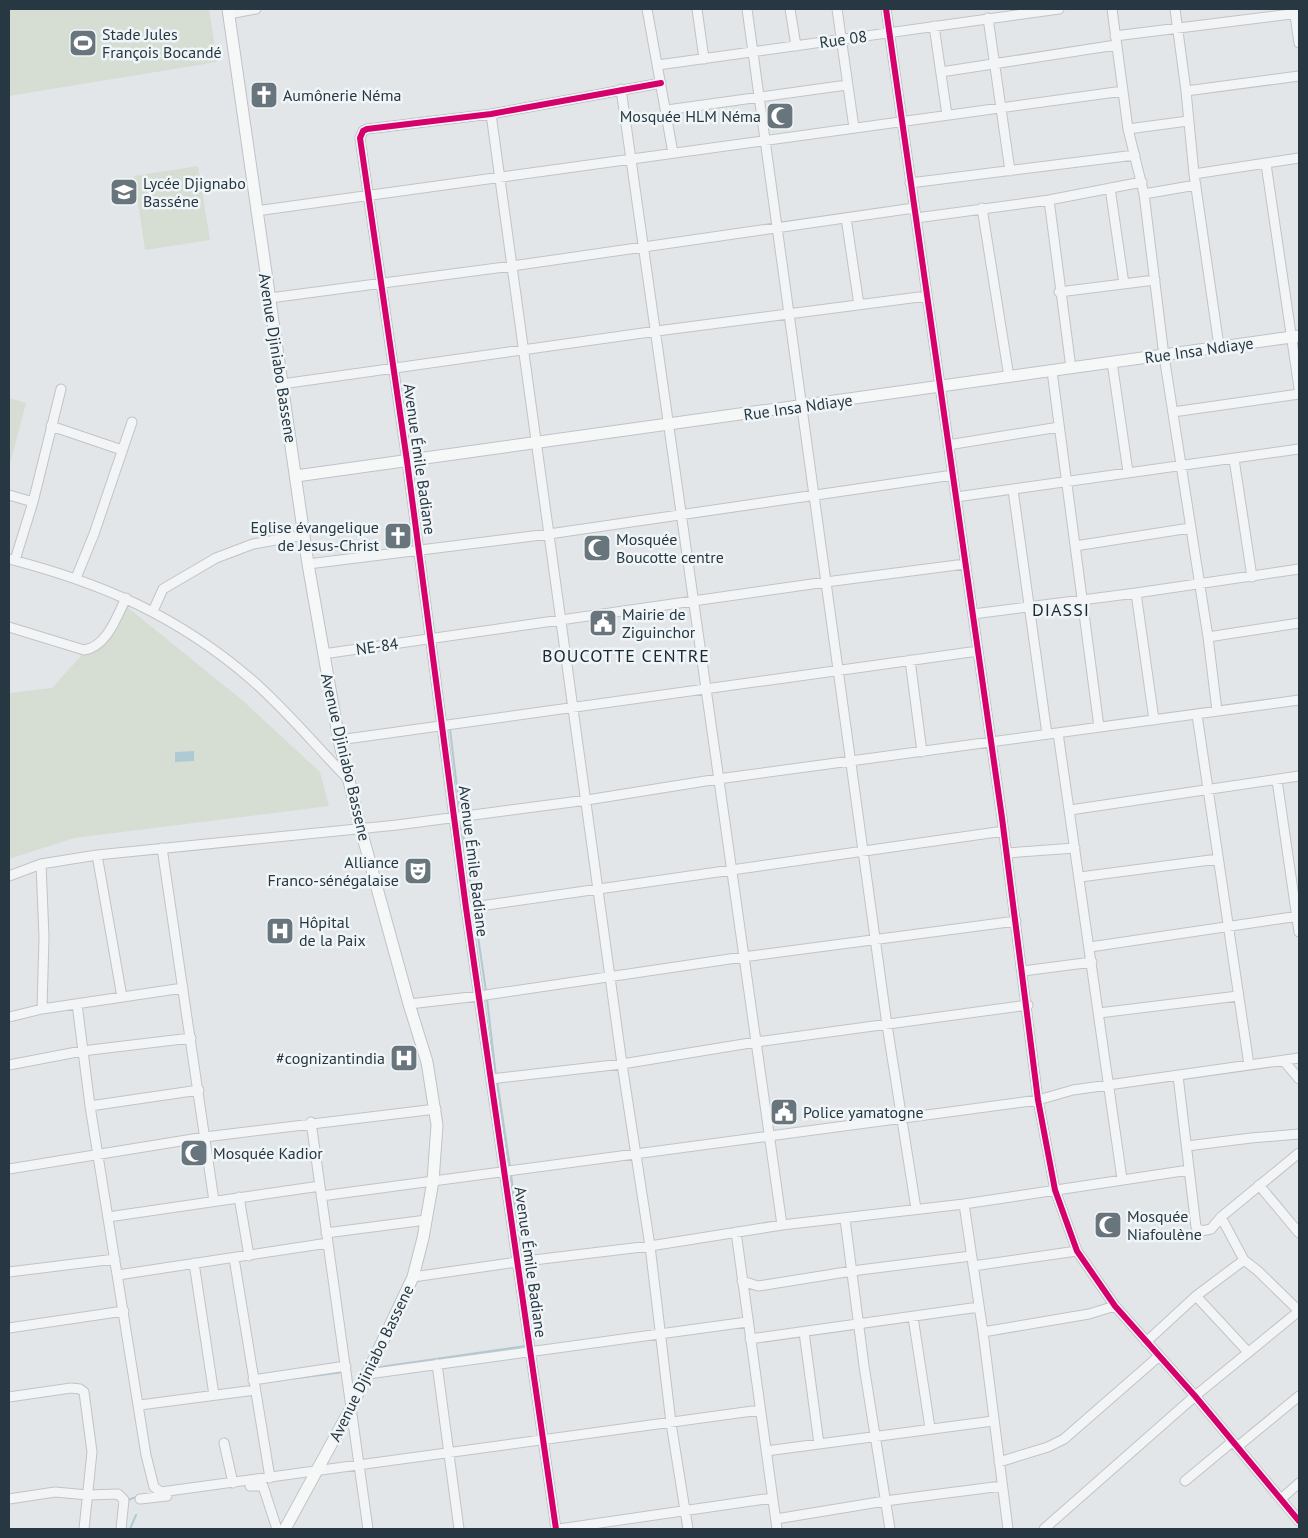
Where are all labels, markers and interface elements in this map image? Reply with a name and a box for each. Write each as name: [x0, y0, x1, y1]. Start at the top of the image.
place label: Stade Jules François Bocandé: [102, 24, 222, 62]
street label: Rue 08: [818, 26, 868, 52]
sports icon: Stade Jules François Bocandé: [68, 28, 98, 58]
church icon: Aumônerie Néma: [249, 80, 279, 110]
place label: Aumônerie Néma: [283, 85, 401, 105]
mosque icon: Mosquée HLM Néma: [765, 101, 795, 131]
place label: Mosquée HLM Néma: [620, 106, 761, 126]
place label: Lycée Djignabo Basséne: [143, 173, 246, 211]
school or university icon: Lycée Djignabo Basséne: [109, 177, 139, 207]
street label: Avenue Djiniabo Bassene: [255, 272, 301, 444]
street label: Rue Insa Ndiaye: [1143, 332, 1255, 368]
street label: Avenue Émile Badiane: [400, 382, 440, 536]
street label: Rue Insa Ndiaye: [742, 389, 854, 425]
place label: Eglise évangelique de Jesus-Christ: [251, 517, 380, 555]
church icon: Eglise évangelique de Jesus-Christ: [383, 521, 413, 551]
place label: Mosquée Boucotte centre: [616, 529, 724, 567]
mosque icon: Mosquée Boucotte centre: [582, 533, 612, 563]
district label: DIASSI: [1032, 598, 1090, 621]
place label: Mairie de Ziguinchor: [622, 604, 696, 642]
public building icon: Mairie de Ziguinchor: [588, 608, 618, 638]
street label: NE-84: [355, 633, 400, 659]
district label: BOUCOTTE CENTRE: [542, 644, 710, 667]
street label: Avenue Djiniabo Bassene: [317, 671, 375, 843]
street label: Avenue Émile Badiane: [455, 784, 493, 938]
place label: Alliance Franco-sénégalaise: [268, 852, 399, 890]
theatre icon: Alliance Franco-sénégalaise: [403, 856, 433, 886]
place label: Hôpital de la Paix: [299, 912, 366, 950]
hospital icon: Hôpital de la Paix: [265, 916, 295, 946]
hospital icon: #cognizantindia: [389, 1043, 419, 1073]
place label: #cognizantindia: [276, 1048, 385, 1068]
public building icon: Police yamatogne: [769, 1097, 799, 1127]
place label: Police yamatogne: [803, 1102, 924, 1122]
mosque icon: Mosquée Kadior: [179, 1138, 209, 1168]
place label: Mosquée Kadior: [213, 1143, 323, 1163]
street label: Avenue Émile Badiane: [511, 1185, 551, 1339]
place label: Mosquée Niafoulène: [1127, 1206, 1202, 1244]
mosque icon: Mosquée Niafoulène: [1093, 1210, 1123, 1240]
street label: Avenue Djiniabo Bassene: [324, 1282, 418, 1444]

